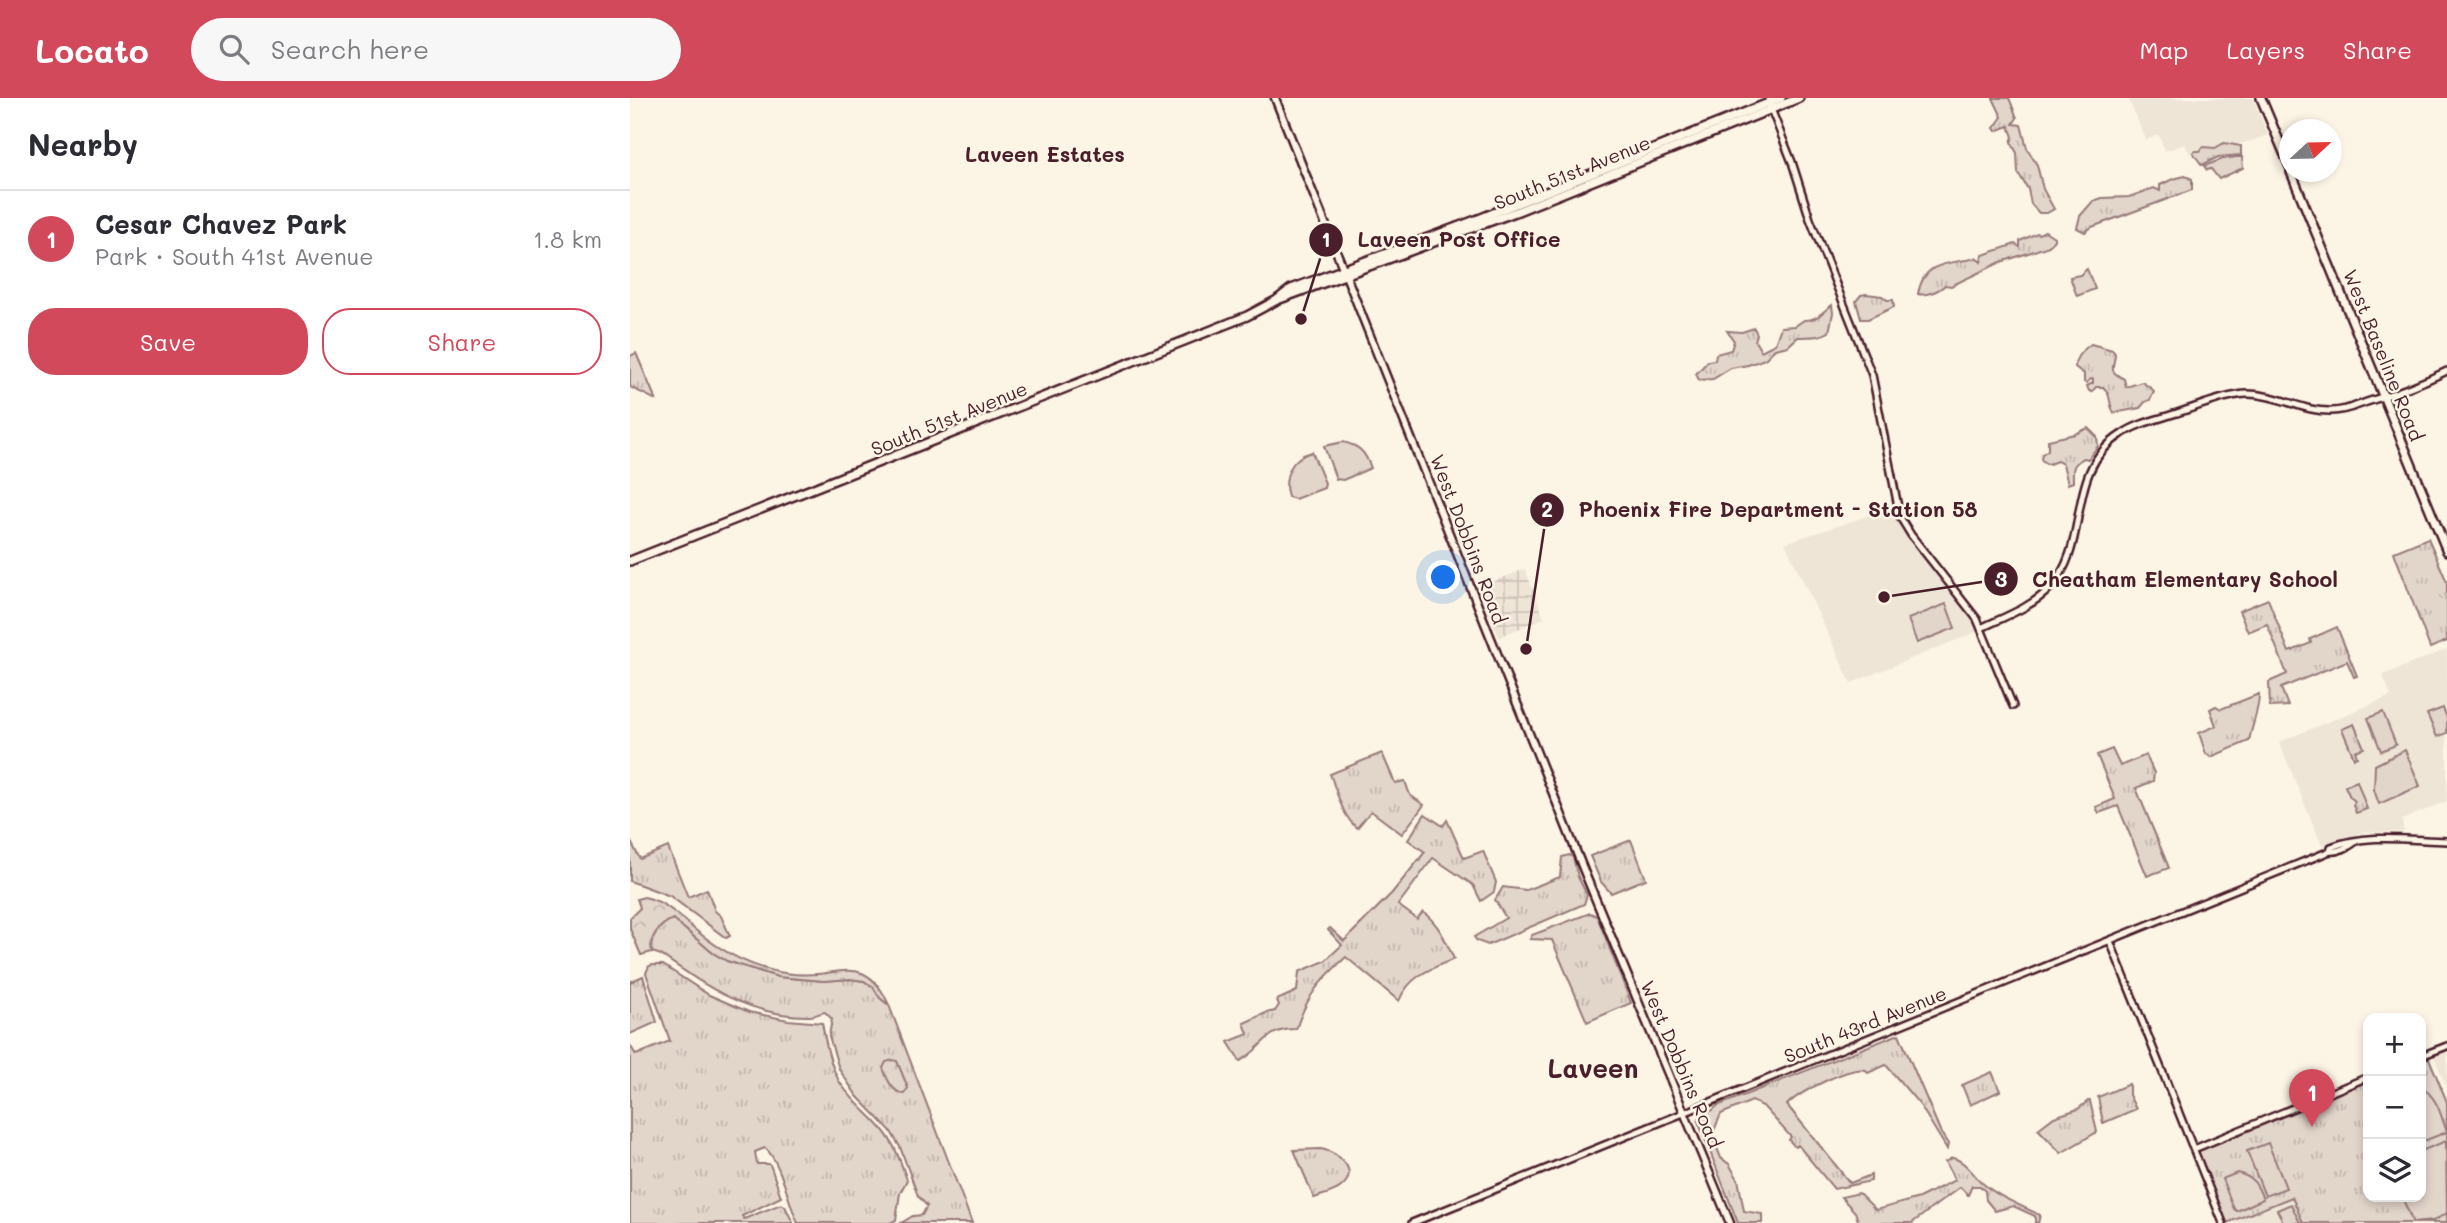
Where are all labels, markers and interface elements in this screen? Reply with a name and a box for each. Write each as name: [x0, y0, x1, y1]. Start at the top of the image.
search box: [191, 18, 681, 81]
text: Locato: [35, 28, 149, 71]
icon: search: [215, 30, 253, 68]
text: Search here: [271, 32, 429, 66]
text: Map: [2140, 34, 2188, 65]
text: Layers: [2226, 34, 2305, 65]
text: Share: [2343, 34, 2412, 65]
north arrow: [2279, 119, 2342, 182]
text: Nearby: [28, 124, 138, 164]
street label: South 51st Avenue: [1490, 129, 1654, 215]
district label: Laveen Estates: [965, 140, 1125, 167]
text: Cesar Chavez Park: [95, 207, 347, 241]
callout: Laveen Post Office: [1309, 219, 1575, 261]
text: 1: [46, 224, 56, 254]
text: 1.8 km: [533, 224, 602, 254]
text: 1: [1321, 225, 1331, 252]
text: Laveen Post Office: [1358, 225, 1560, 252]
text: Park · South 41st Avenue: [95, 241, 374, 271]
street label: West Baseline Road: [2338, 265, 2430, 445]
button: Save: [28, 308, 308, 375]
button: Share: [322, 308, 602, 375]
street label: South 51st Avenue: [867, 375, 1031, 461]
street label: West Dobbins Road: [1425, 451, 1513, 627]
callout: Phoenix Fire Department - Station 58: [1530, 489, 1992, 531]
text: 2: [1541, 495, 1553, 522]
text: Phoenix Fire Department - Station 58: [1578, 495, 1978, 522]
callout: Cheatham Elementary School: [1983, 558, 2352, 600]
your location: [1426, 560, 1460, 594]
text: 3: [1995, 565, 2007, 592]
text: Cheatham Elementary School: [2032, 565, 2338, 593]
street label: West Dobbins Road: [1635, 976, 1729, 1152]
street label: South 43rd Avenue: [1780, 980, 1950, 1068]
map controls: [2363, 1013, 2426, 1202]
button: +: [2363, 1013, 2426, 1076]
district label: Laveen: [1547, 1051, 1639, 1085]
pin: 1: [2289, 1069, 2335, 1127]
button: −: [2363, 1076, 2426, 1139]
button: layers: [2363, 1139, 2426, 1202]

